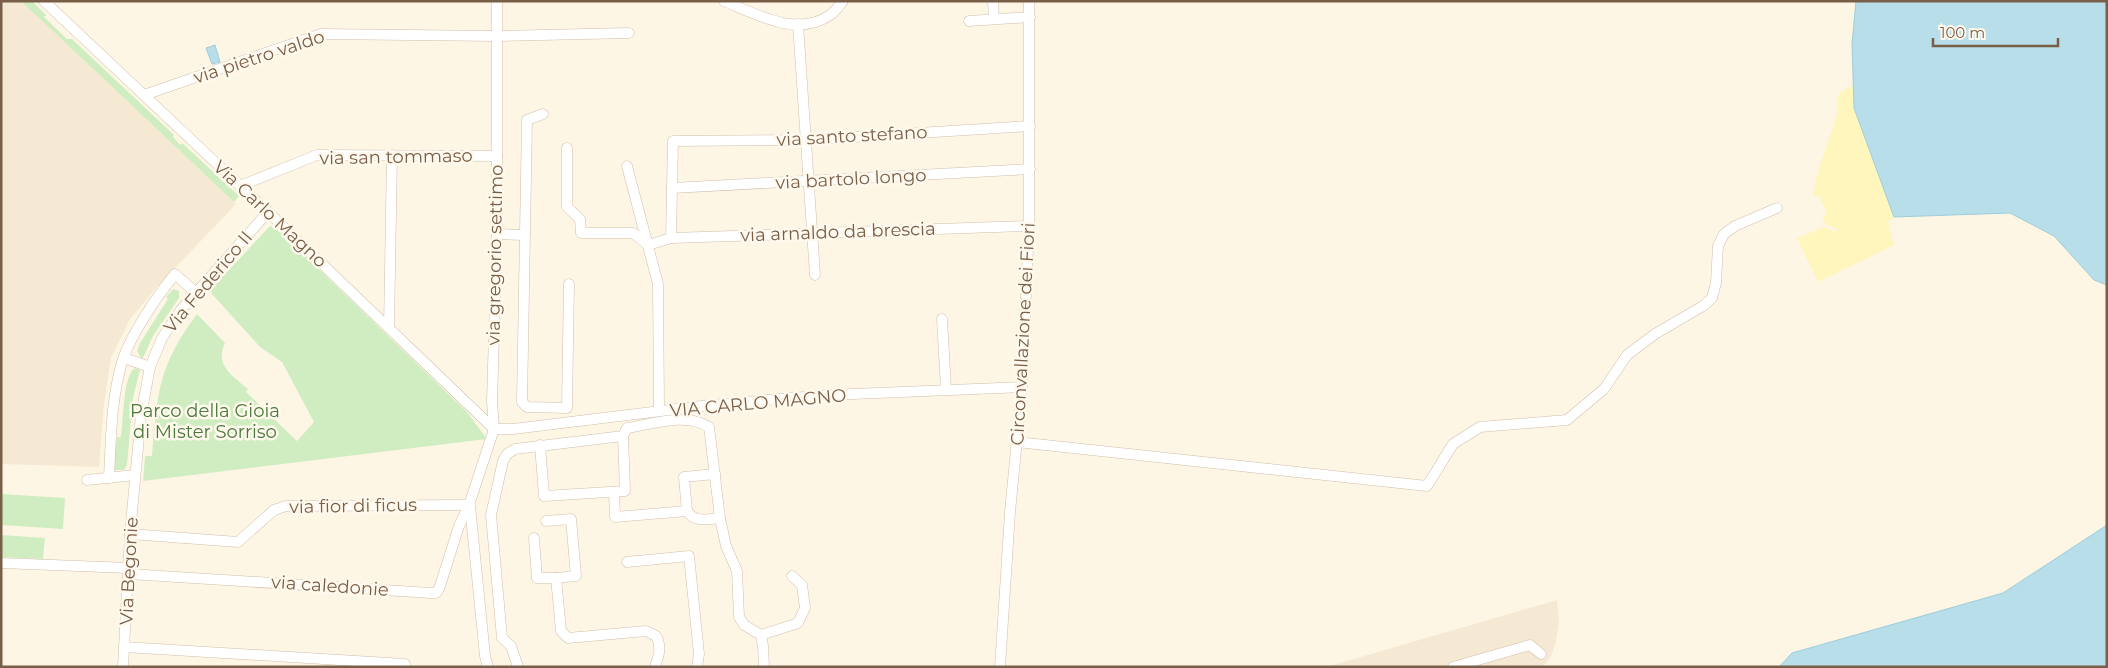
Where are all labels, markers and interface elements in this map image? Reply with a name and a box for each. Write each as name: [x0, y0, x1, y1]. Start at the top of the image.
scale bar: [1933, 15, 2058, 47]
text: 100 m: [1940, 23, 1985, 42]
street label: via pietro valdo: [191, 25, 327, 89]
street label: via santo stefano: [776, 121, 928, 151]
street label: via san tommaso: [319, 145, 473, 169]
street label: Via Carlo Magno: [209, 156, 331, 272]
street label: via gregorio settimo: [482, 164, 508, 346]
street label: via bartolo longo: [775, 164, 927, 194]
street label: via arnaldo da brescia: [740, 218, 936, 246]
street label: Circonvallazione dei Fiori: [1006, 222, 1040, 446]
street label: Via Federico II: [159, 227, 257, 337]
street label: VIA CARLO MAGNO: [669, 384, 847, 422]
park label: Parco della Gioia di Mister Sorriso: [130, 400, 280, 443]
street label: via fior di ficus: [289, 494, 417, 518]
street label: Via Begonie: [115, 516, 143, 626]
street label: via caledonie: [270, 571, 390, 601]

